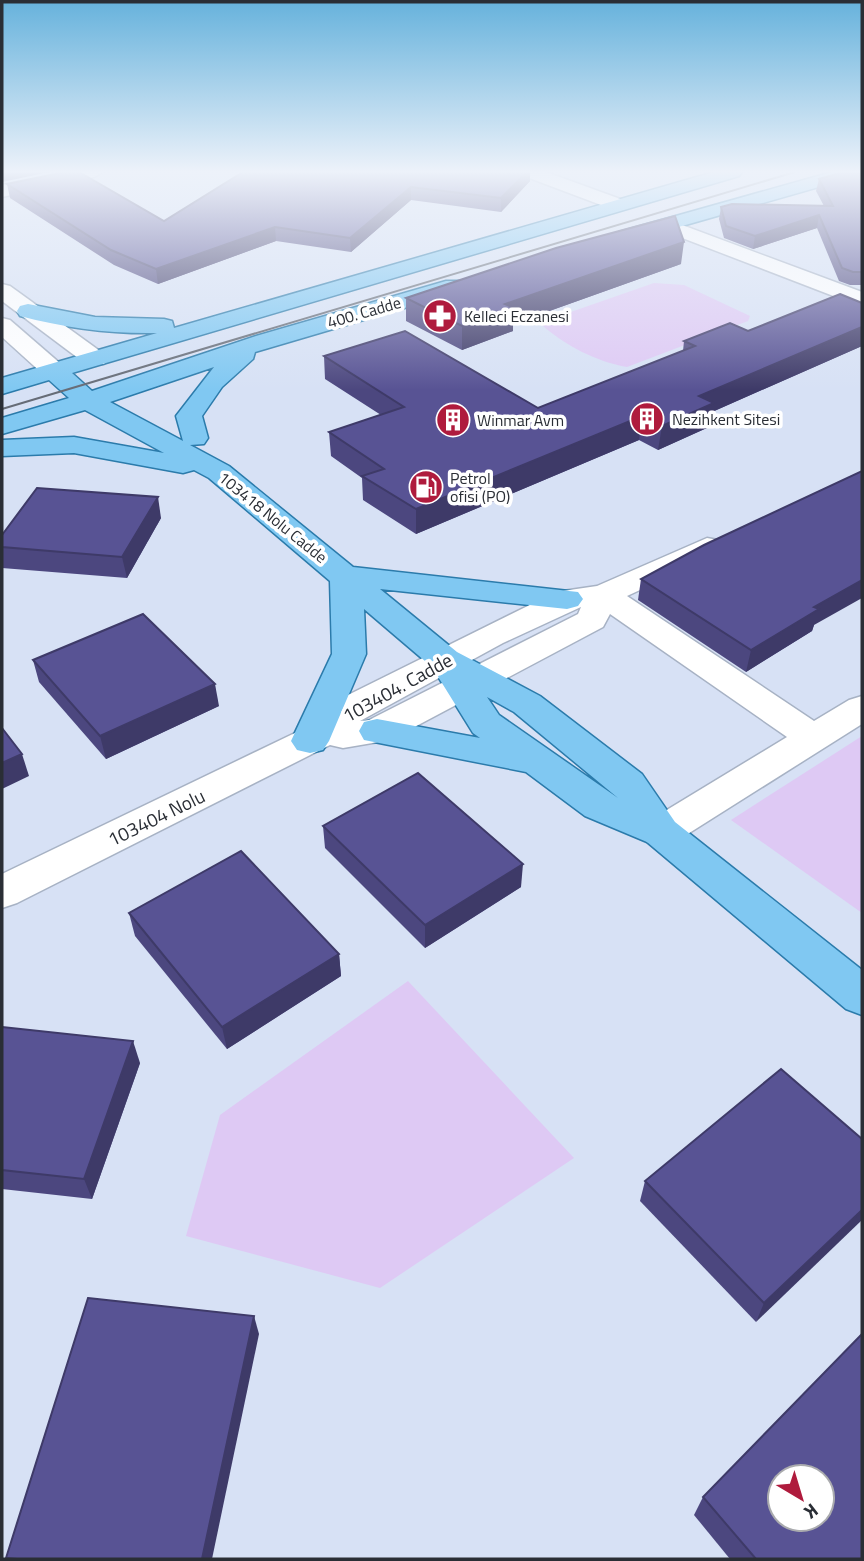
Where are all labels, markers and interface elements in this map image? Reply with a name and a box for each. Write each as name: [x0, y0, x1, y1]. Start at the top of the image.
street label: 400. Cadde: [324, 290, 404, 334]
pharmacy icon: Kelleci Eczanesi: [421, 297, 459, 335]
place label: Kelleci Eczanesi: [464, 304, 569, 328]
building icon: Nezihkent Sitesi: [628, 400, 666, 438]
building icon: Winmar Avm: [434, 401, 472, 439]
place label: Nezihkent Sitesi: [672, 407, 780, 431]
place label: Winmar Avm: [477, 408, 564, 432]
street label: 103418 Nolu Cadde: [213, 466, 333, 568]
place label: Petrol ofisi (PO): [450, 466, 510, 508]
fuel station icon: Petrol ofisi (PO): [407, 468, 445, 506]
street label: 103404. Cadde: [337, 645, 457, 729]
street label: 103404 Nolu: [102, 781, 210, 853]
north arrow: [766, 1463, 836, 1533]
text: K: [798, 1497, 825, 1527]

